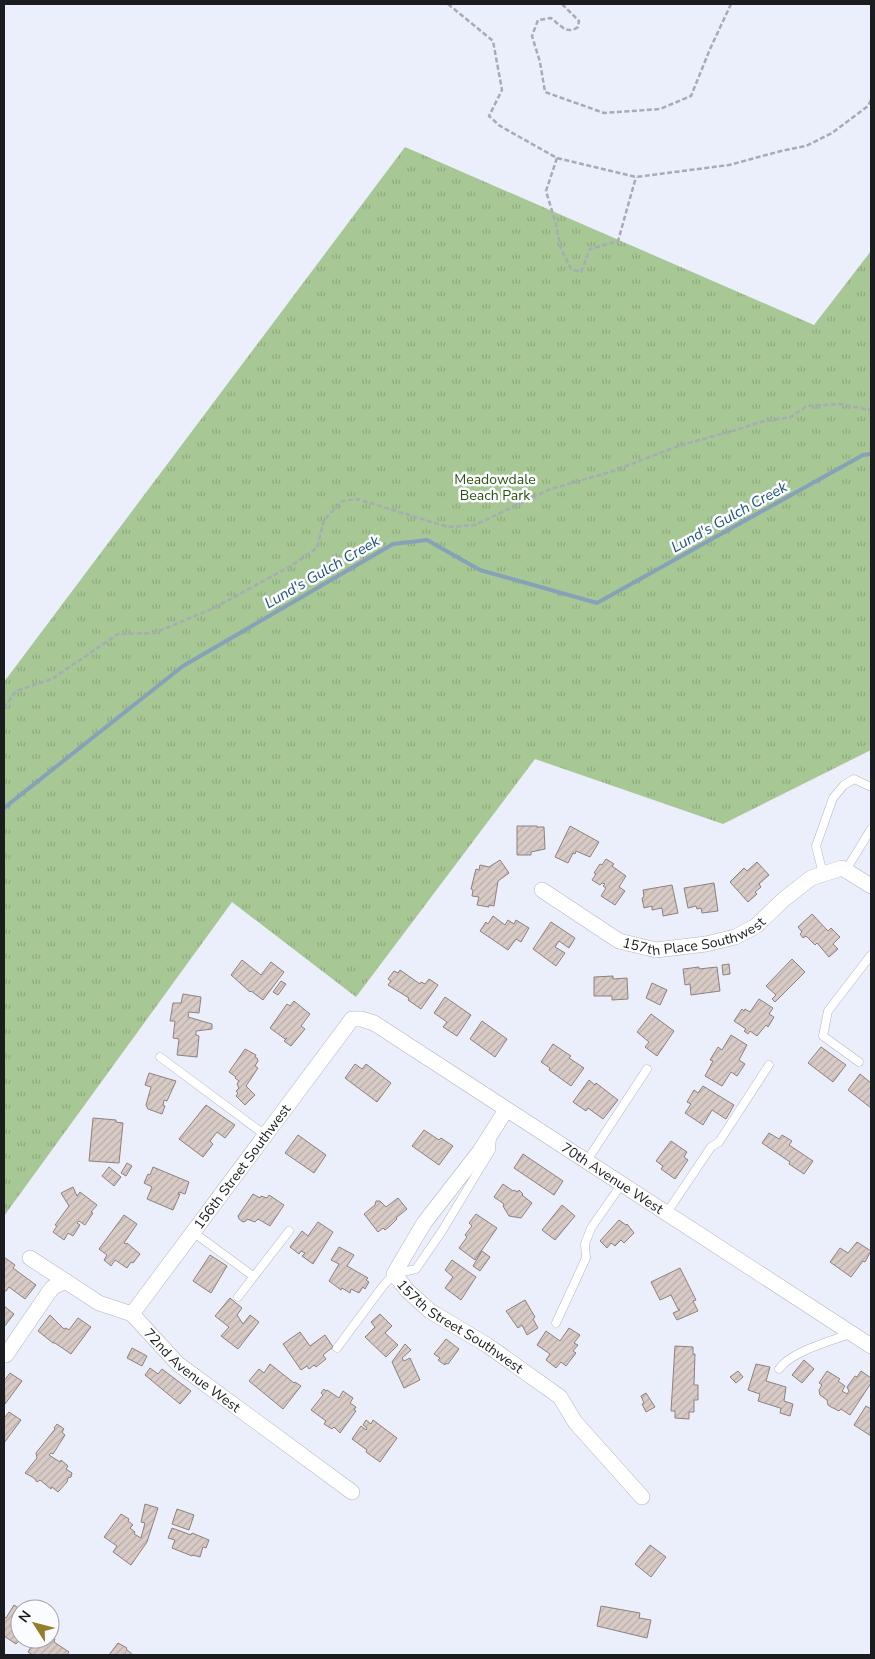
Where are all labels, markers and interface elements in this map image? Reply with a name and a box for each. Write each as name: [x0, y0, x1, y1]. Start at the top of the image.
park label: Meadowdale Beach Park: [454, 470, 536, 505]
water label: Lund's Gulch Creek: [667, 477, 791, 557]
water label: Lund's Gulch Creek: [261, 531, 384, 613]
street label: 157th Place Southwest: [621, 913, 770, 960]
street label: 156th Street Southwest: [190, 1100, 295, 1233]
street label: 70th Avenue West: [557, 1138, 667, 1219]
street label: 157th Street Southwest: [392, 1276, 527, 1378]
street label: 72nd Avenue West: [140, 1324, 244, 1417]
north arrow: [10, 1599, 60, 1649]
text: N: [14, 1607, 36, 1626]

